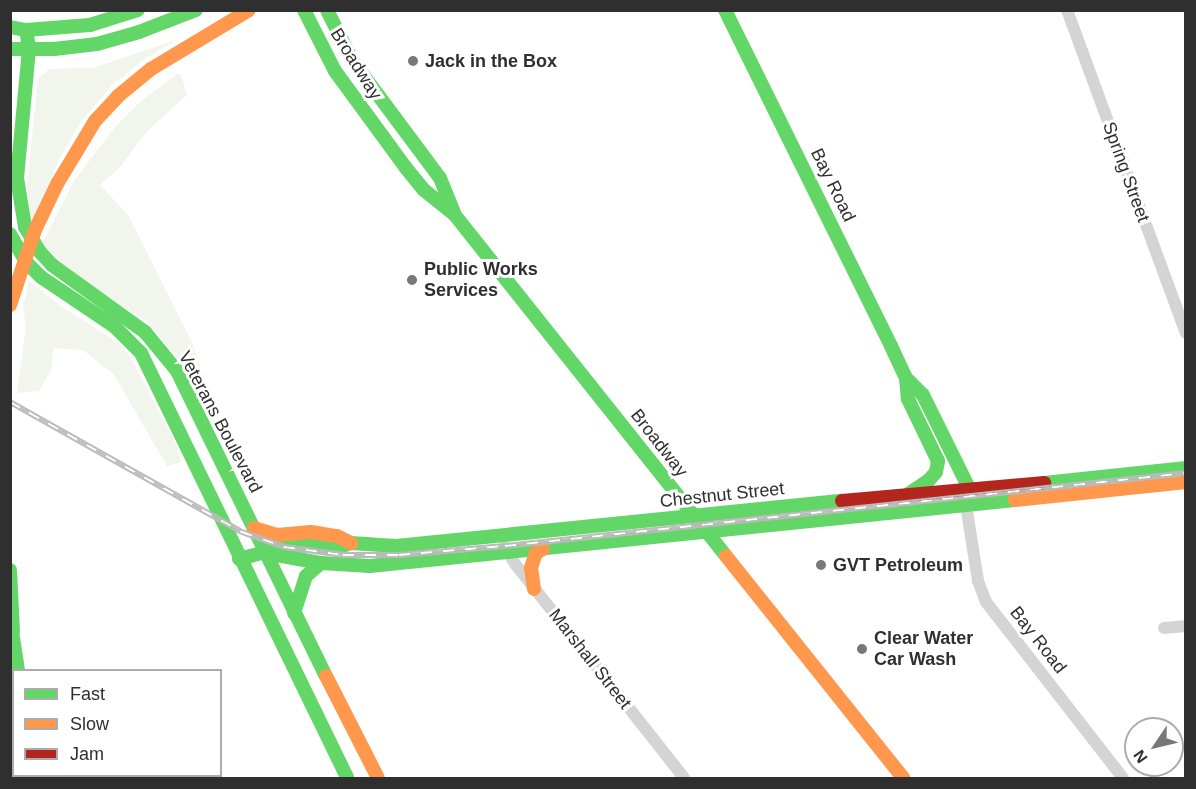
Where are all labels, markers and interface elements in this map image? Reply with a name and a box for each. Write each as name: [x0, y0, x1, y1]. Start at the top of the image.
street label: Broadway: [326, 24, 386, 104]
place label: Jack in the Box: [425, 50, 557, 72]
marker: Jack in the Box: [406, 54, 420, 68]
street label: Spring Street: [1098, 119, 1154, 225]
street label: Bay Road: [806, 145, 860, 225]
place label: Public Works Services: [424, 259, 538, 302]
marker: Public Works Services: [405, 273, 419, 287]
street label: Veterans Boulevard: [174, 348, 266, 496]
street label: Broadway: [626, 405, 692, 481]
street label: Chestnut Street: [659, 478, 785, 512]
place label: GVT Petroleum: [833, 554, 963, 576]
marker: GVT Petroleum: [814, 558, 828, 572]
street label: Bay Road: [1005, 602, 1071, 678]
street label: Marshall Street: [544, 605, 636, 713]
place label: Clear Water Car Wash: [874, 628, 973, 670]
marker: Clear Water Car Wash: [855, 642, 869, 656]
legend: [12, 669, 222, 777]
text: Fast: [70, 684, 105, 704]
text: Slow: [70, 714, 109, 734]
north arrow: [1124, 717, 1184, 777]
text: Jam: [70, 744, 104, 764]
text: N: [1130, 747, 1151, 766]

